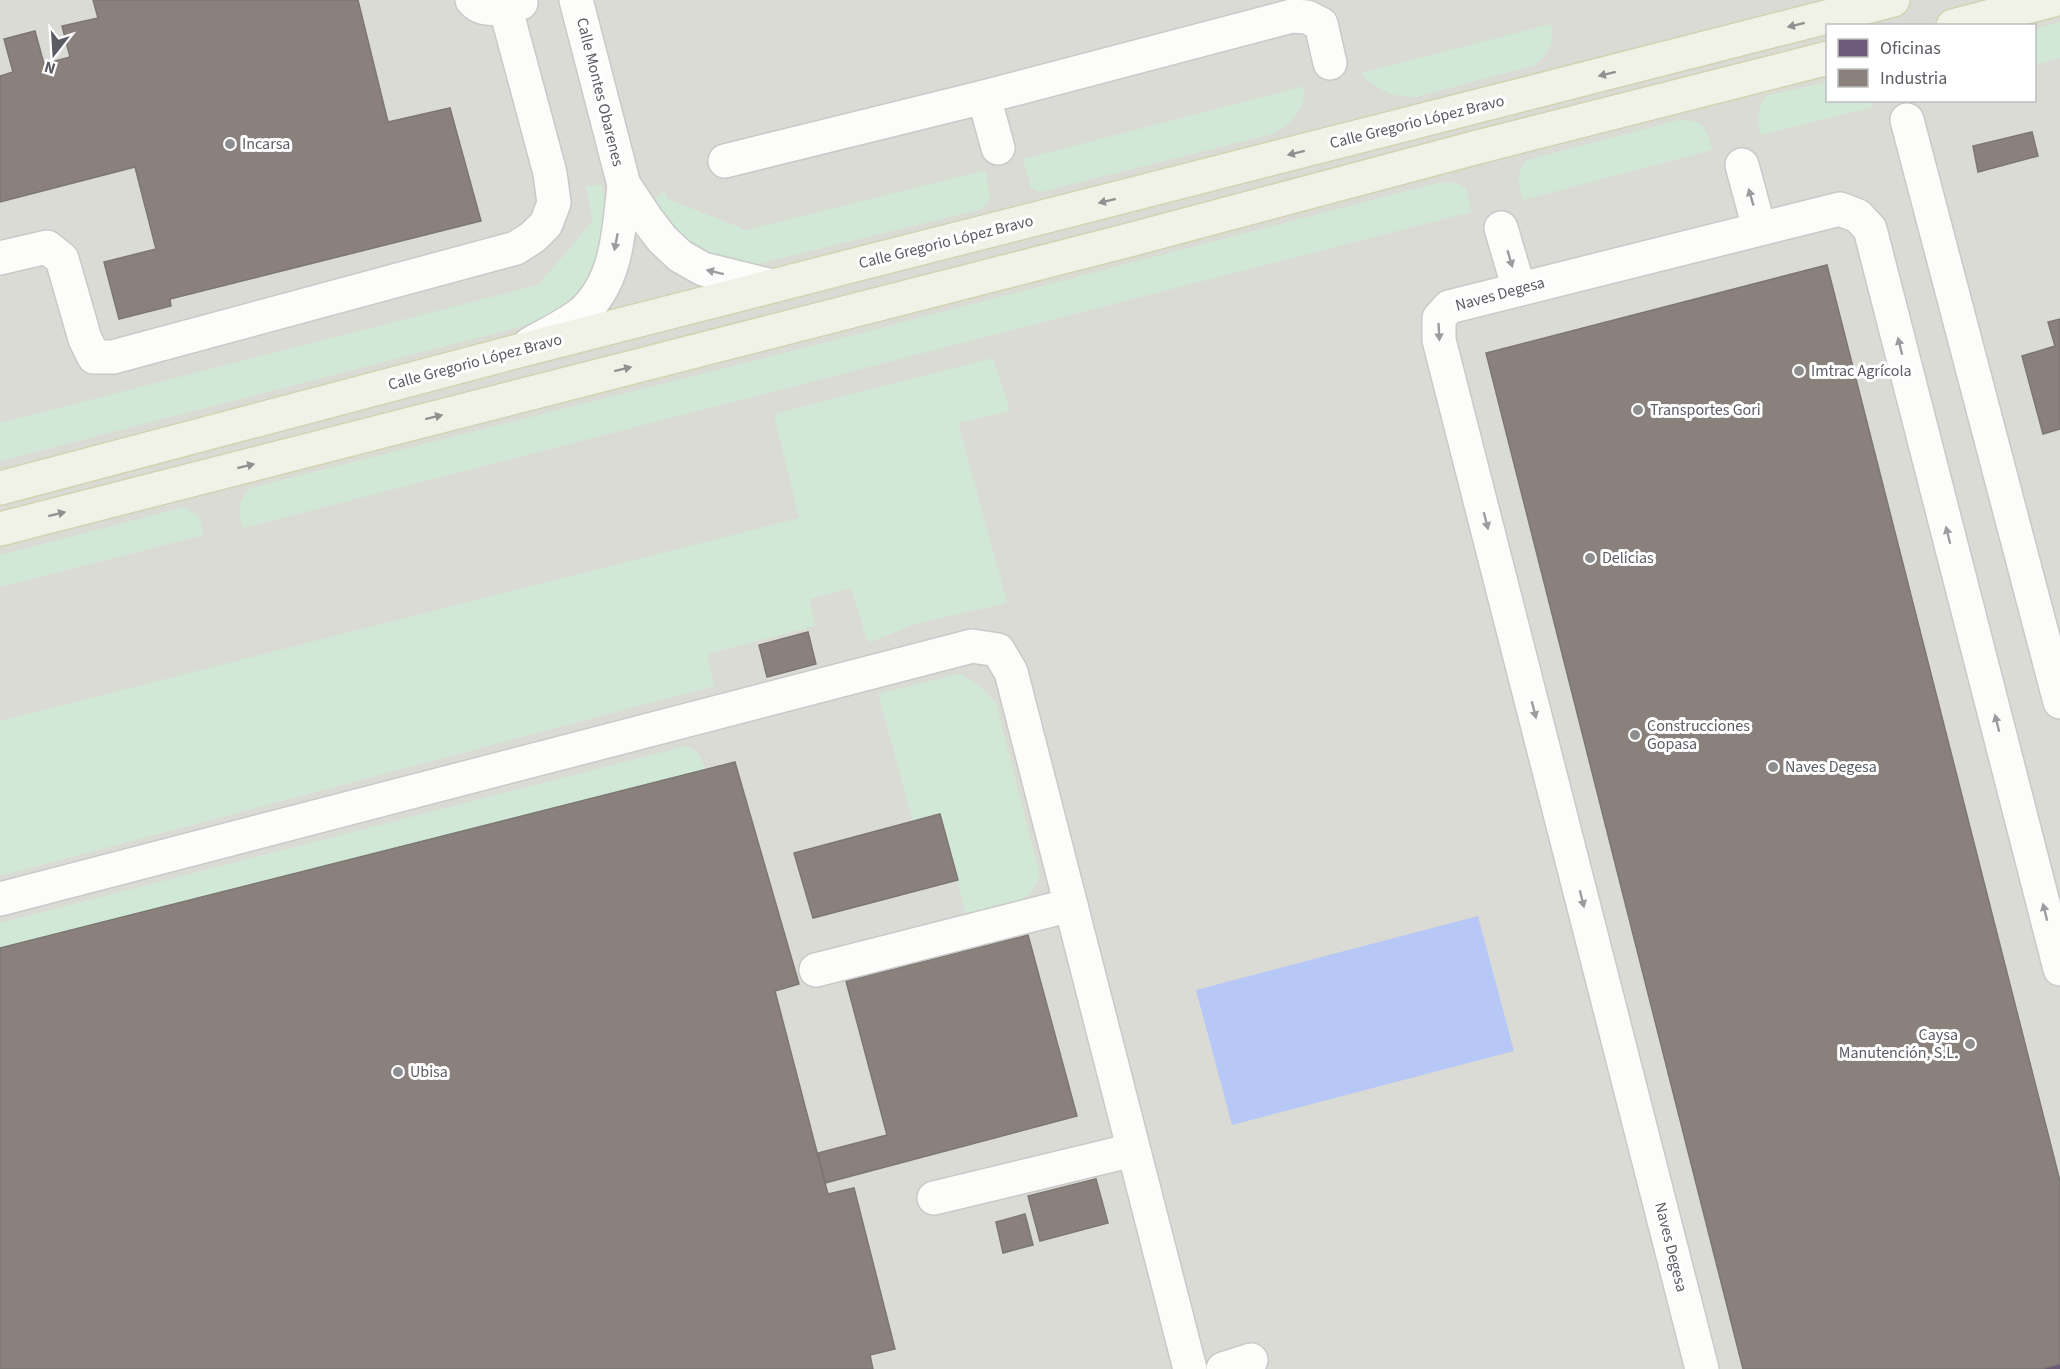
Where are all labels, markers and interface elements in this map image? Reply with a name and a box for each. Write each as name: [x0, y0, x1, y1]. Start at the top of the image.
street label: Calle Montes Obarenes: [571, 15, 629, 169]
one-way arrow: [1787, 21, 1805, 31]
north arrow: [24, 24, 84, 84]
legend: [1826, 24, 2036, 102]
text: Oficinas: [1880, 36, 1941, 61]
text: N: [42, 55, 58, 79]
text: Industria: [1880, 66, 1947, 91]
one-way arrow: [1598, 69, 1616, 79]
street label: Calle Gregorio López Bravo: [1327, 90, 1507, 154]
place label: Incarsa: [242, 133, 290, 155]
marker: Incarsa: [223, 137, 237, 151]
one-way arrow: [1287, 149, 1305, 158]
one-way arrow: [1746, 188, 1755, 206]
one-way arrow: [1098, 197, 1116, 207]
street label: Calle Gregorio López Bravo: [856, 210, 1036, 274]
one-way arrow: [611, 233, 620, 252]
one-way arrow: [1506, 250, 1515, 268]
one-way arrow: [706, 266, 724, 276]
street label: Naves Degesa: [1453, 271, 1547, 317]
one-way arrow: [1435, 322, 1444, 341]
street label: Calle Gregorio López Bravo: [386, 328, 564, 396]
one-way arrow: [1894, 337, 1904, 355]
place label: Imtrac Agrícola: [1811, 360, 1912, 382]
one-way arrow: [614, 363, 632, 373]
marker: Imtrac Agrícola: [1792, 364, 1806, 378]
place label: Transportes Gori: [1650, 399, 1761, 421]
marker: Transportes Gori: [1631, 403, 1645, 417]
one-way arrow: [426, 412, 444, 421]
one-way arrow: [236, 460, 255, 470]
one-way arrow: [47, 509, 66, 519]
one-way arrow: [1481, 512, 1491, 530]
one-way arrow: [1943, 525, 1953, 544]
place label: Delicias: [1602, 547, 1654, 569]
marker: Delicias: [1583, 551, 1597, 565]
one-way arrow: [1529, 701, 1539, 719]
one-way arrow: [1991, 714, 2001, 733]
place label: Construcciones Gopasa: [1647, 715, 1750, 755]
marker: Construcciones Gopasa: [1628, 728, 1642, 742]
place label: Naves Degesa: [1785, 756, 1877, 778]
marker: Naves Degesa: [1766, 760, 1780, 774]
one-way arrow: [1578, 890, 1588, 908]
one-way arrow: [2040, 903, 2050, 921]
place label: Caysa Manutención, S.L.: [1839, 1024, 1958, 1064]
marker: Caysa Manutención, S.L.: [1963, 1037, 1977, 1051]
place label: Ubisa: [410, 1061, 448, 1083]
marker: Ubisa: [391, 1065, 405, 1079]
street label: Naves Degesa: [1649, 1200, 1693, 1294]

